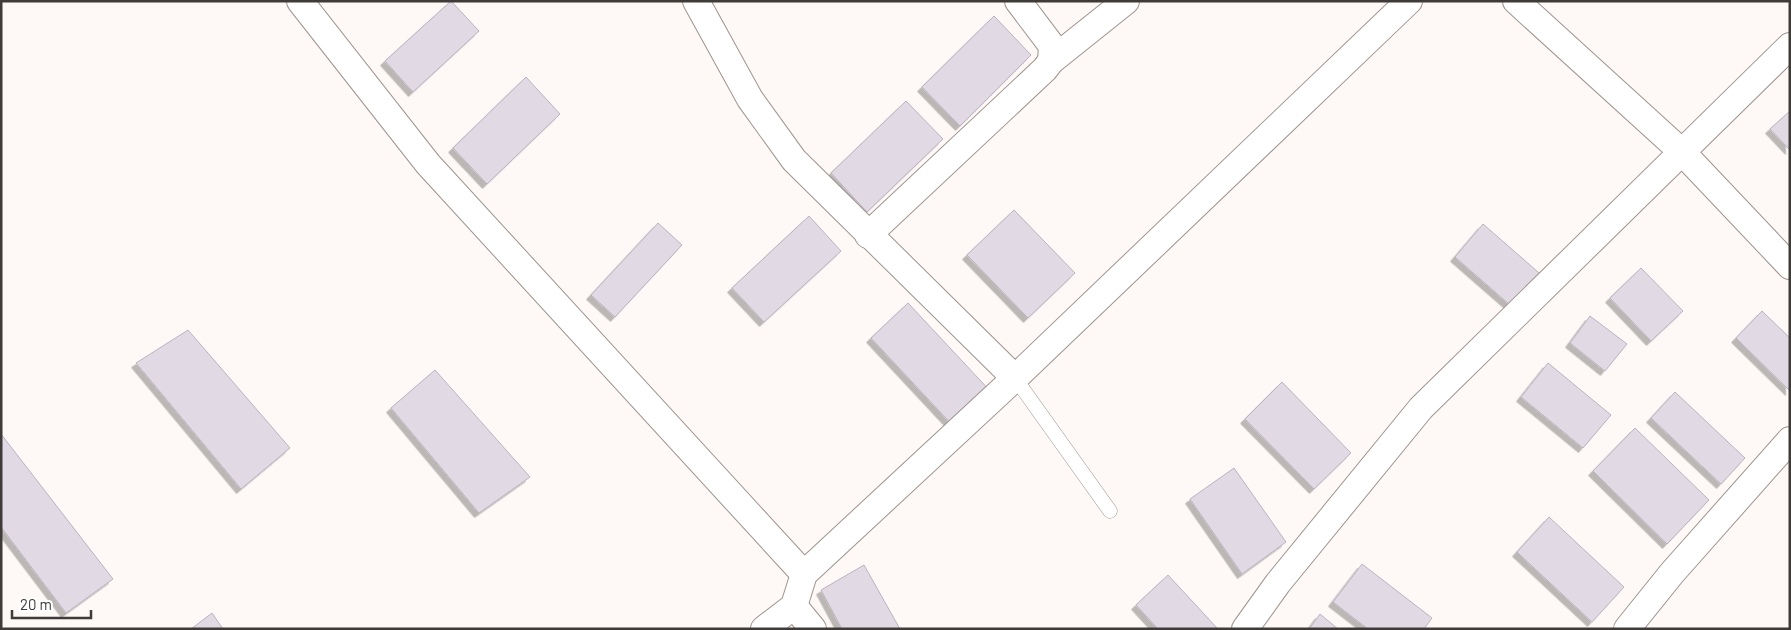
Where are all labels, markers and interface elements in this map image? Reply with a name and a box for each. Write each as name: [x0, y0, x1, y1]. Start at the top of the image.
scale bar: [12, 588, 91, 620]
text: 20 m: [20, 595, 52, 613]

